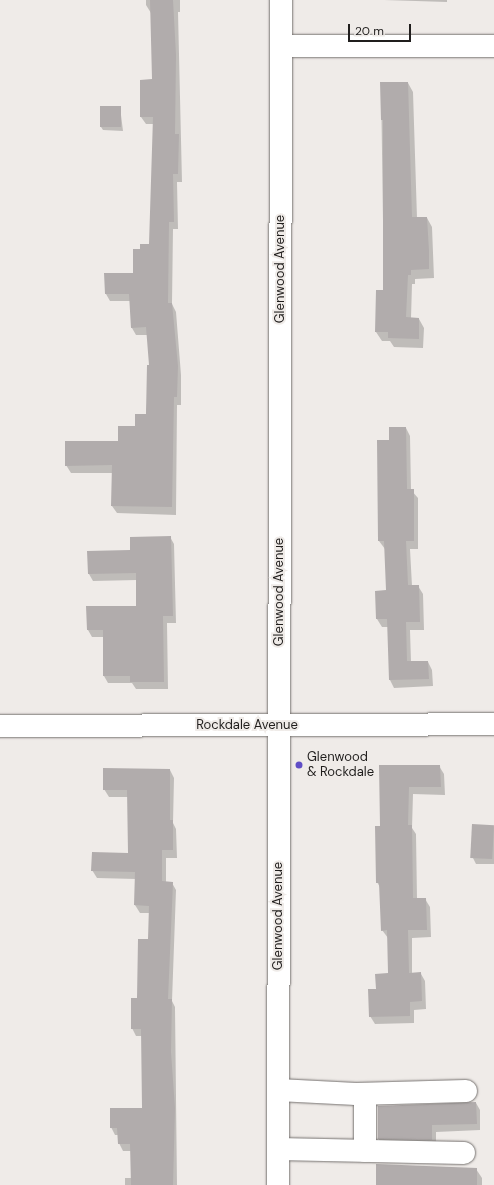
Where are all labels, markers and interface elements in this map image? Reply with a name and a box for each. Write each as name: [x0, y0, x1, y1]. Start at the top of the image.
scale bar: [350, 16, 413, 42]
text: 20 m: [355, 23, 384, 39]
street label: Glenwood Avenue: [272, 215, 288, 323]
street label: Glenwood Avenue: [271, 538, 287, 646]
street label: Rockdale Avenue: [196, 717, 298, 733]
place label: Glenwood & Rockdale: [307, 750, 374, 781]
marker: Glenwood & Rockdale: [294, 760, 304, 770]
street label: Glenwood Avenue: [270, 862, 286, 970]

